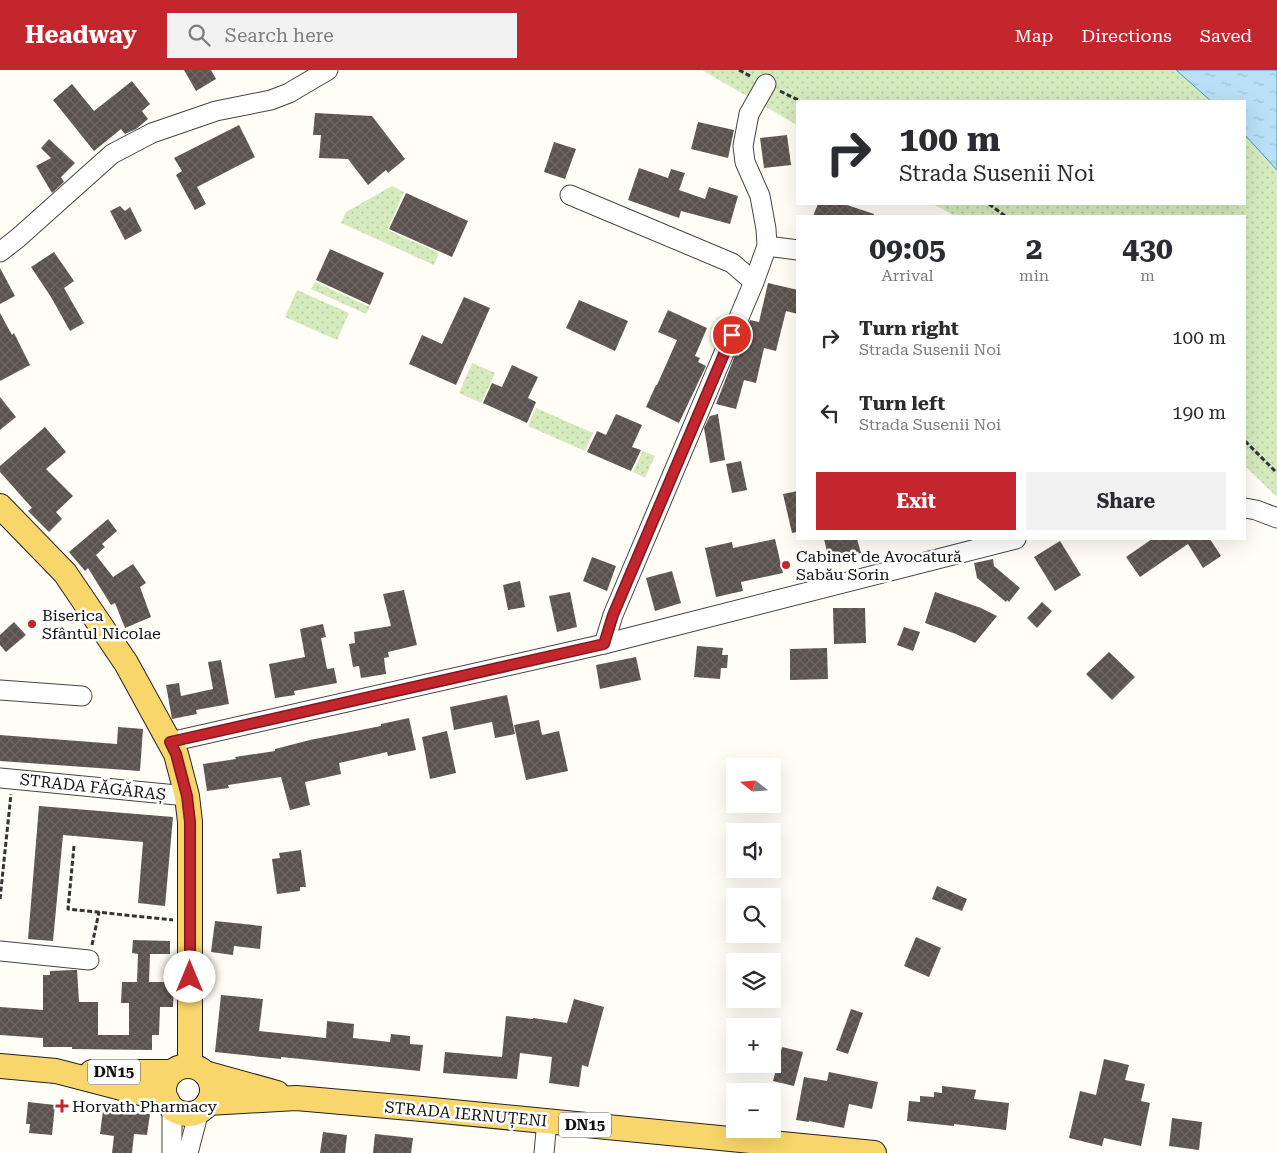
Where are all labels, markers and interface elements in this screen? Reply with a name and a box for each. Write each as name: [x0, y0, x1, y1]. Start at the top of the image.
search box: [167, 13, 517, 58]
text: Headway: [25, 21, 137, 49]
icon: search: [185, 21, 213, 49]
text: Search here: [225, 24, 334, 47]
text: Map: [1015, 25, 1053, 46]
text: Directions: [1081, 25, 1172, 46]
text: Saved: [1200, 25, 1252, 46]
text: 100 m: [899, 119, 1000, 160]
icon: right: [816, 120, 881, 185]
text: Strada Susenii Noi: [899, 161, 1094, 186]
text: 09:05: [869, 231, 946, 266]
text: 2: [1026, 231, 1042, 266]
text: 430: [1122, 231, 1173, 266]
text: Arrival: [882, 266, 934, 285]
text: min: [1019, 266, 1049, 285]
text: m: [1140, 266, 1155, 285]
pin: [711, 314, 753, 356]
text: Turn right: [859, 317, 959, 340]
icon: arrive: [718, 321, 746, 349]
icon: right: [816, 324, 844, 352]
text: 100 m: [1172, 326, 1226, 349]
text: Strada Susenii Noi: [859, 340, 1001, 359]
text: Turn left: [859, 392, 945, 415]
icon: left: [816, 399, 844, 427]
text: 190 m: [1172, 401, 1226, 424]
text: Strada Susenii Noi: [859, 415, 1001, 434]
button: Exit: [816, 472, 1016, 530]
button: Share: [1026, 472, 1226, 530]
place label: Cabinet de Avocatură Sabău Sorin: [796, 547, 962, 584]
marker: Cabinet de Avocatură Sabău Sorin: [780, 559, 792, 571]
place label: Biserica Sfântul Nicolae: [42, 606, 161, 643]
marker: Biserica Sfântul Nicolae: [26, 618, 38, 630]
north arrow: [726, 758, 781, 812]
map controls: [726, 758, 781, 1138]
street label: STRADA FĂGĂRAȘ: [19, 770, 167, 805]
button: sound: [726, 823, 781, 878]
button: search: [726, 888, 781, 943]
position arrow: [163, 950, 215, 1002]
button: layers: [726, 953, 781, 1008]
button: +: [726, 1018, 781, 1073]
road number: DN15: [88, 1060, 140, 1084]
button: −: [726, 1083, 781, 1138]
place label: Horvath Pharmacy: [72, 1097, 218, 1116]
street label: STRADA IERNUȚENI: [384, 1097, 548, 1132]
marker: Horvath Pharmacy: [56, 1100, 68, 1112]
road number: DN15: [559, 1112, 611, 1138]

